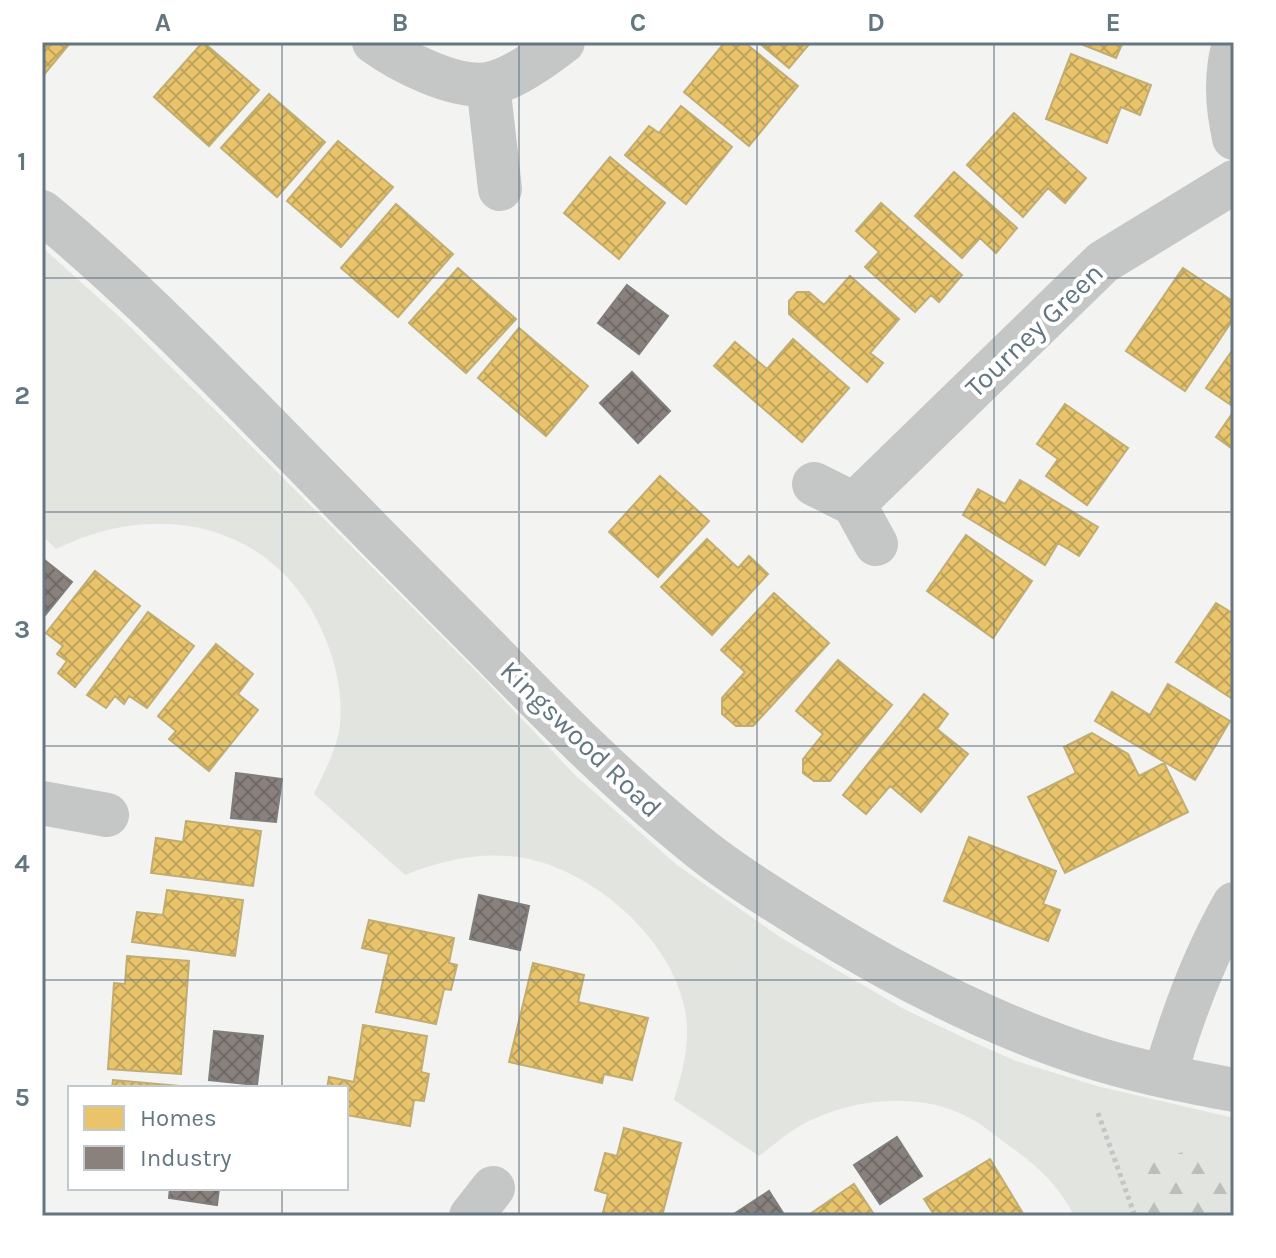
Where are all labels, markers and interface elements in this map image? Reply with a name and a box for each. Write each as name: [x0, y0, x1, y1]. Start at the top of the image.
text: A: [155, 7, 171, 38]
text: B: [392, 7, 408, 38]
text: C: [630, 7, 646, 38]
text: D: [867, 7, 885, 38]
text: E: [1105, 7, 1121, 38]
text: 1: [17, 146, 27, 177]
street label: Tourney Green: [958, 256, 1110, 404]
text: 2: [14, 380, 30, 411]
text: 3: [14, 614, 30, 645]
street label: Kingswood Road: [494, 654, 668, 824]
text: 4: [14, 848, 30, 879]
text: 5: [14, 1082, 30, 1113]
legend: [68, 1086, 348, 1190]
text: Homes: [140, 1104, 217, 1132]
text: Industry: [140, 1144, 231, 1172]

